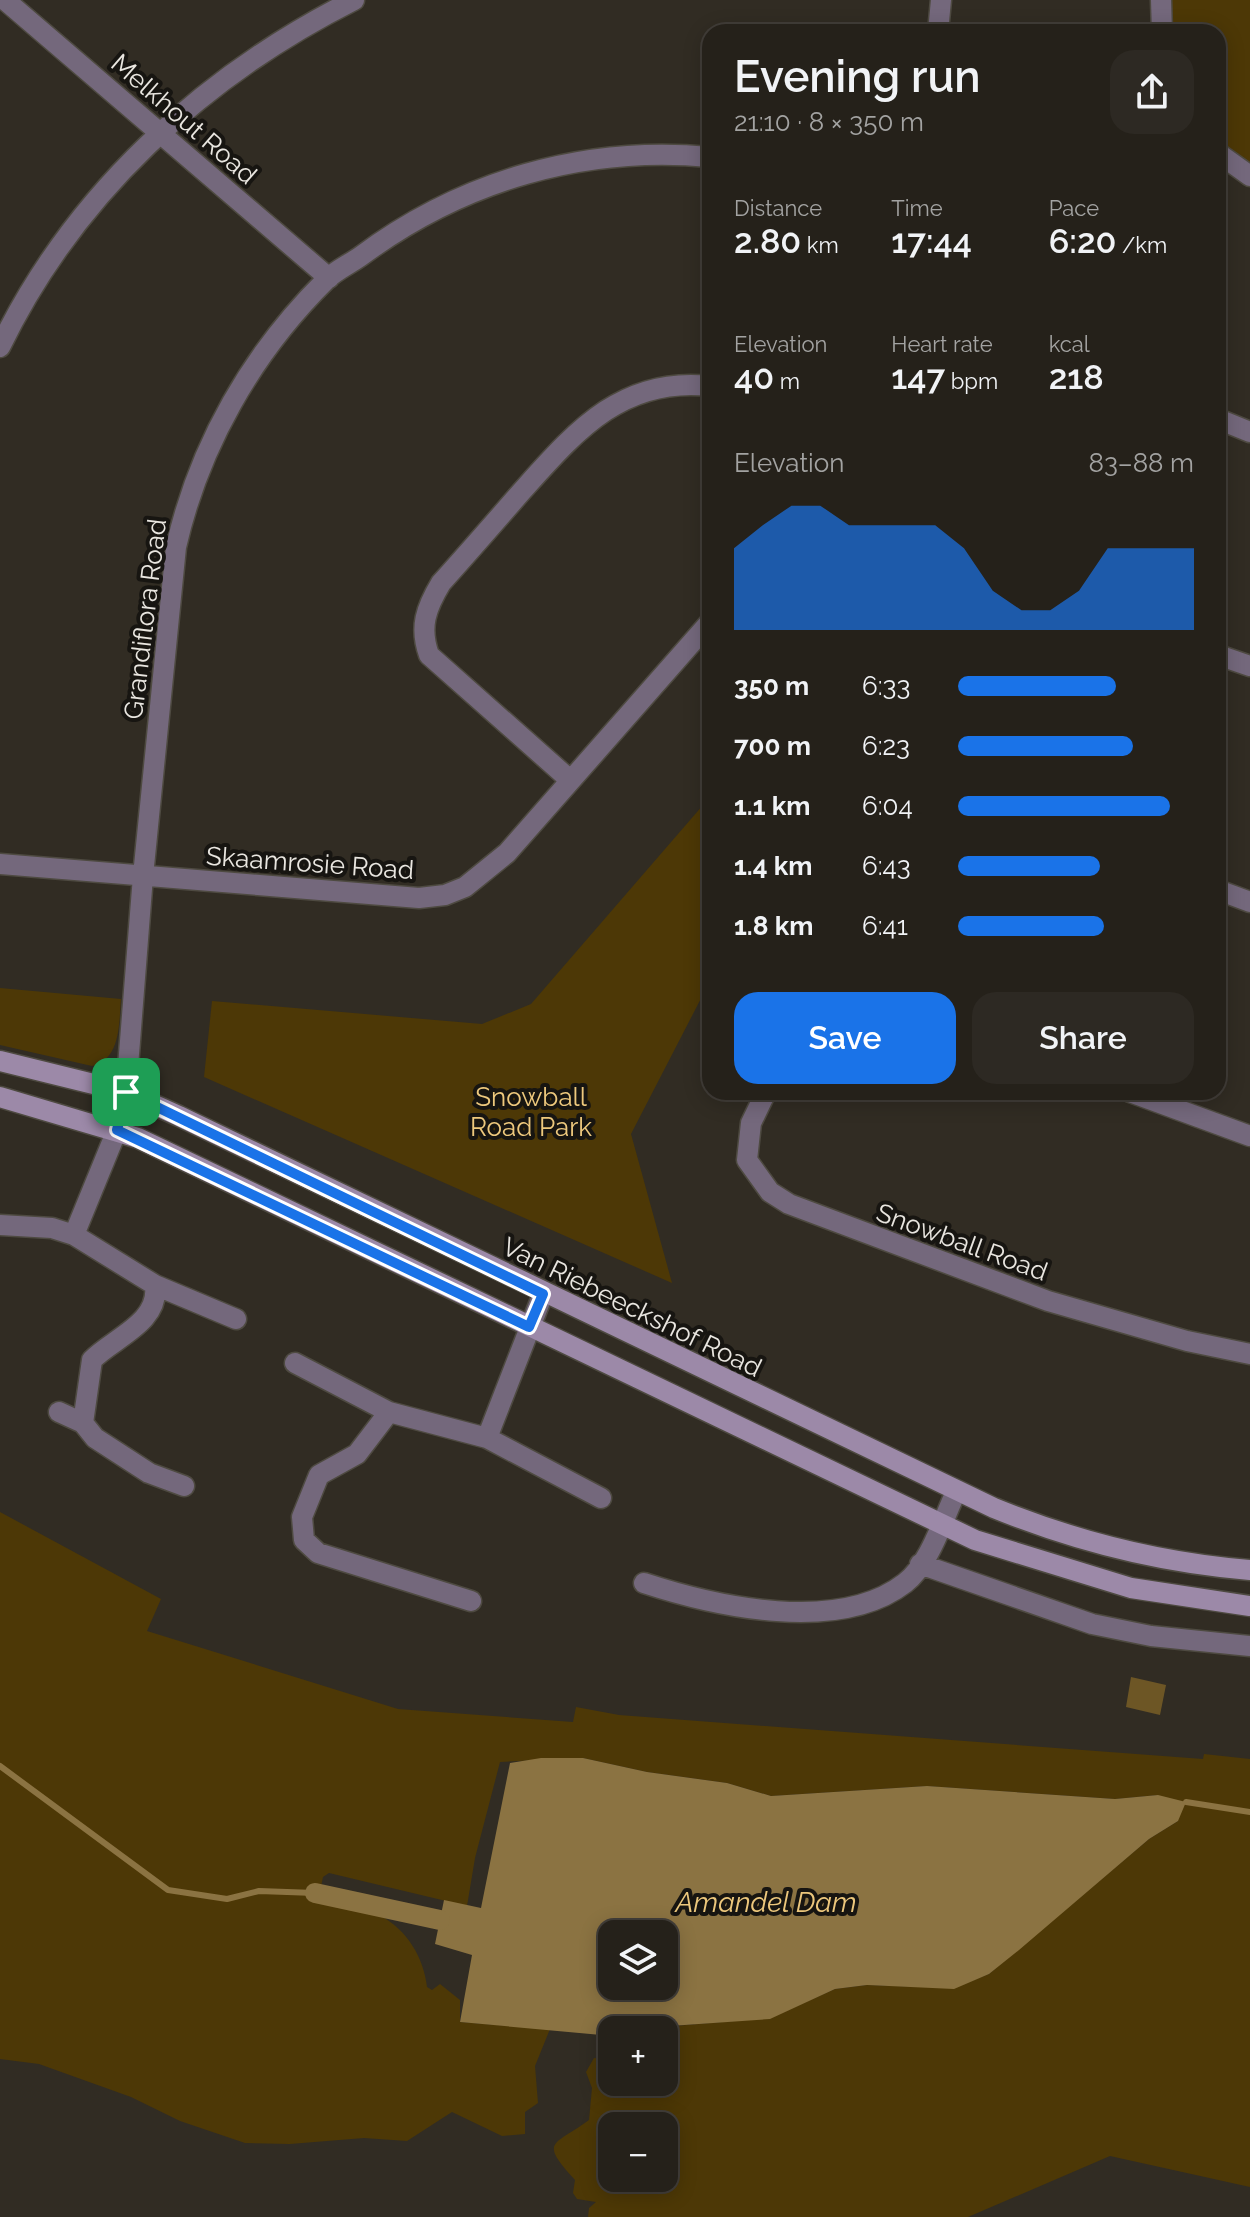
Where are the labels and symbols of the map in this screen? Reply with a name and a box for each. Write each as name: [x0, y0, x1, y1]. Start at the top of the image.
street label: Melkhout Road: [105, 48, 263, 190]
street label: Grandiflora Road: [118, 517, 172, 721]
street label: Skaamrosie Road: [205, 841, 415, 885]
pin: [92, 1058, 160, 1126]
park label: Snowball Road Park: [470, 1082, 592, 1142]
street label: Snowball Road: [872, 1197, 1052, 1287]
street label: Van Riebeeckshof Road: [498, 1231, 766, 1383]
water label: Amandel Dam: [673, 1886, 857, 1919]

